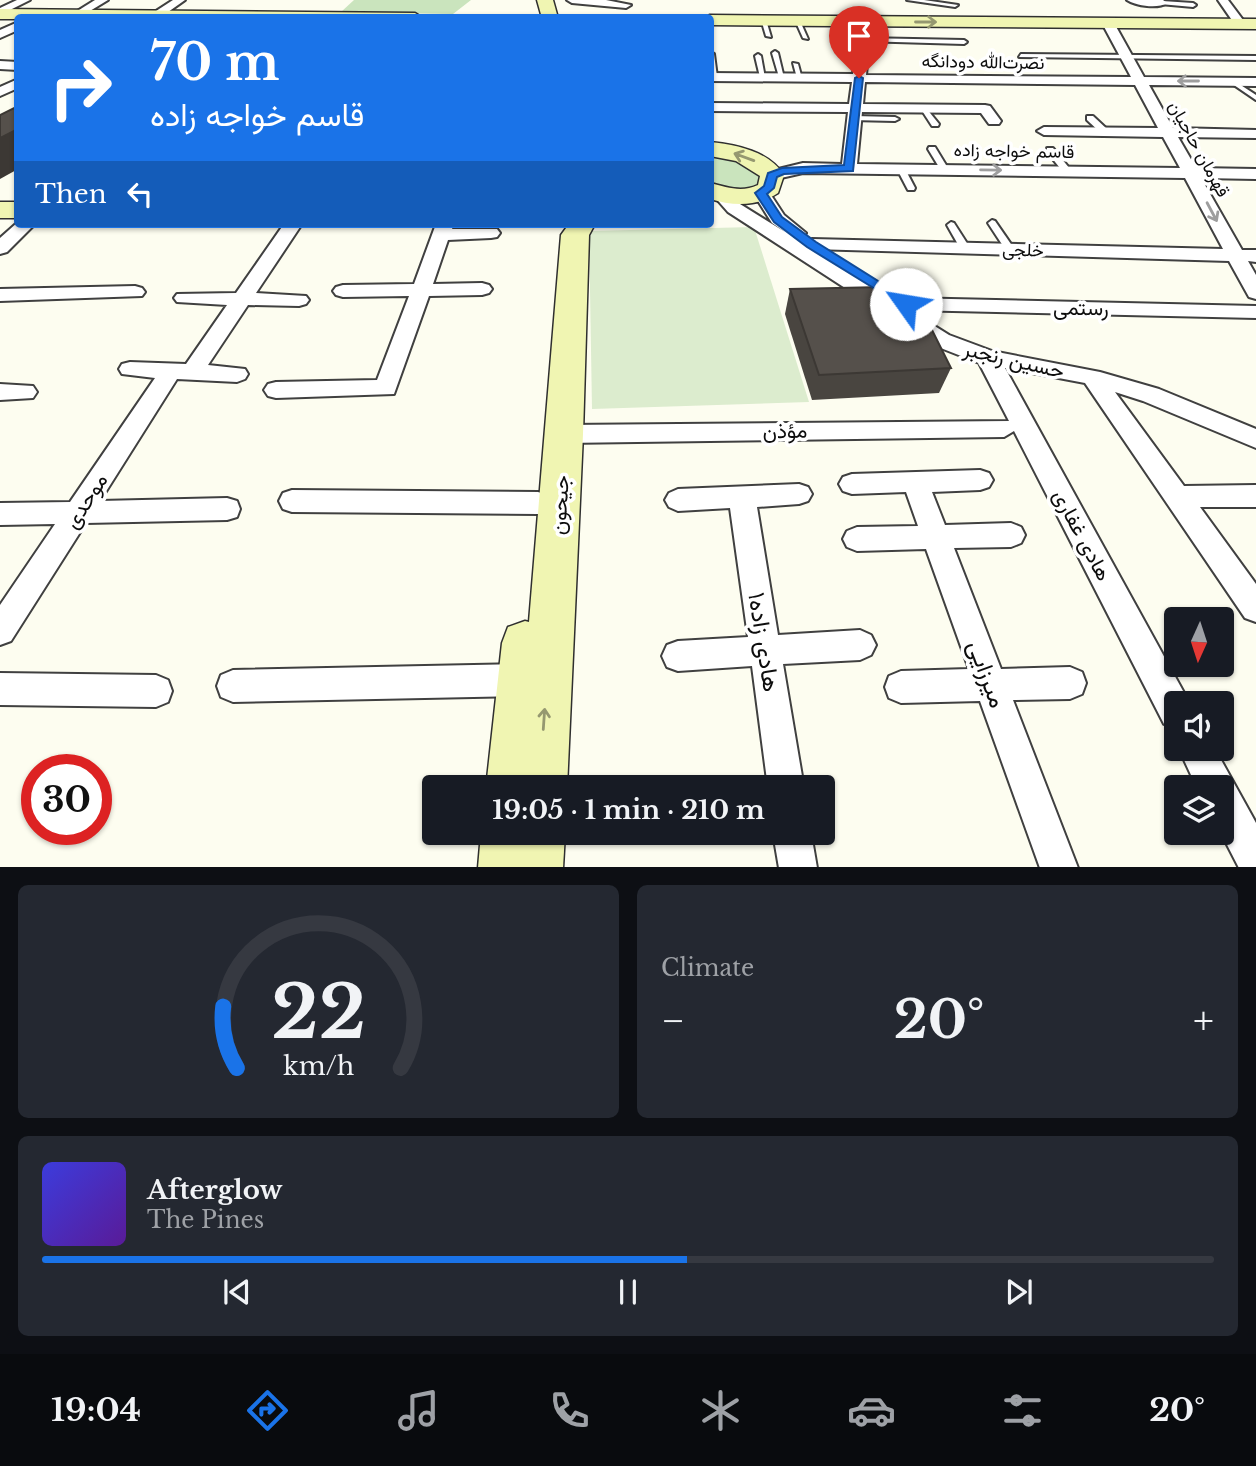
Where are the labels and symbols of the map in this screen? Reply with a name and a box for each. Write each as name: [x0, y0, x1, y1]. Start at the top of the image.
pin: [829, 6, 889, 78]
one-way arrow: [914, 15, 937, 28]
street label: نصرت‌الله دودانگه: [921, 50, 1045, 74]
one-way arrow: [1177, 75, 1200, 88]
street label: قهرمان حاجیان: [1164, 97, 1234, 201]
street label: قاسم خواجه زاده: [953, 139, 1074, 164]
one-way arrow: [733, 150, 755, 162]
one-way arrow: [979, 163, 1002, 177]
one-way arrow: [1206, 201, 1219, 222]
street label: خلجی: [1002, 238, 1044, 262]
position arrow: [869, 267, 943, 341]
street label: رستمی: [1053, 295, 1109, 321]
street label: حسین رنجبر: [960, 336, 1067, 384]
street label: مؤذن: [762, 418, 808, 444]
street label: موحدی: [59, 469, 113, 533]
street label: جیحون: [545, 474, 575, 536]
street label: هادی غفاری: [1047, 485, 1117, 585]
street label: هادی زاده۱: [741, 590, 787, 694]
north arrow: [1164, 607, 1234, 677]
street label: میرزایی: [961, 636, 1013, 712]
one-way arrow: [538, 709, 551, 731]
speed limit sign: 30: [21, 754, 112, 845]

